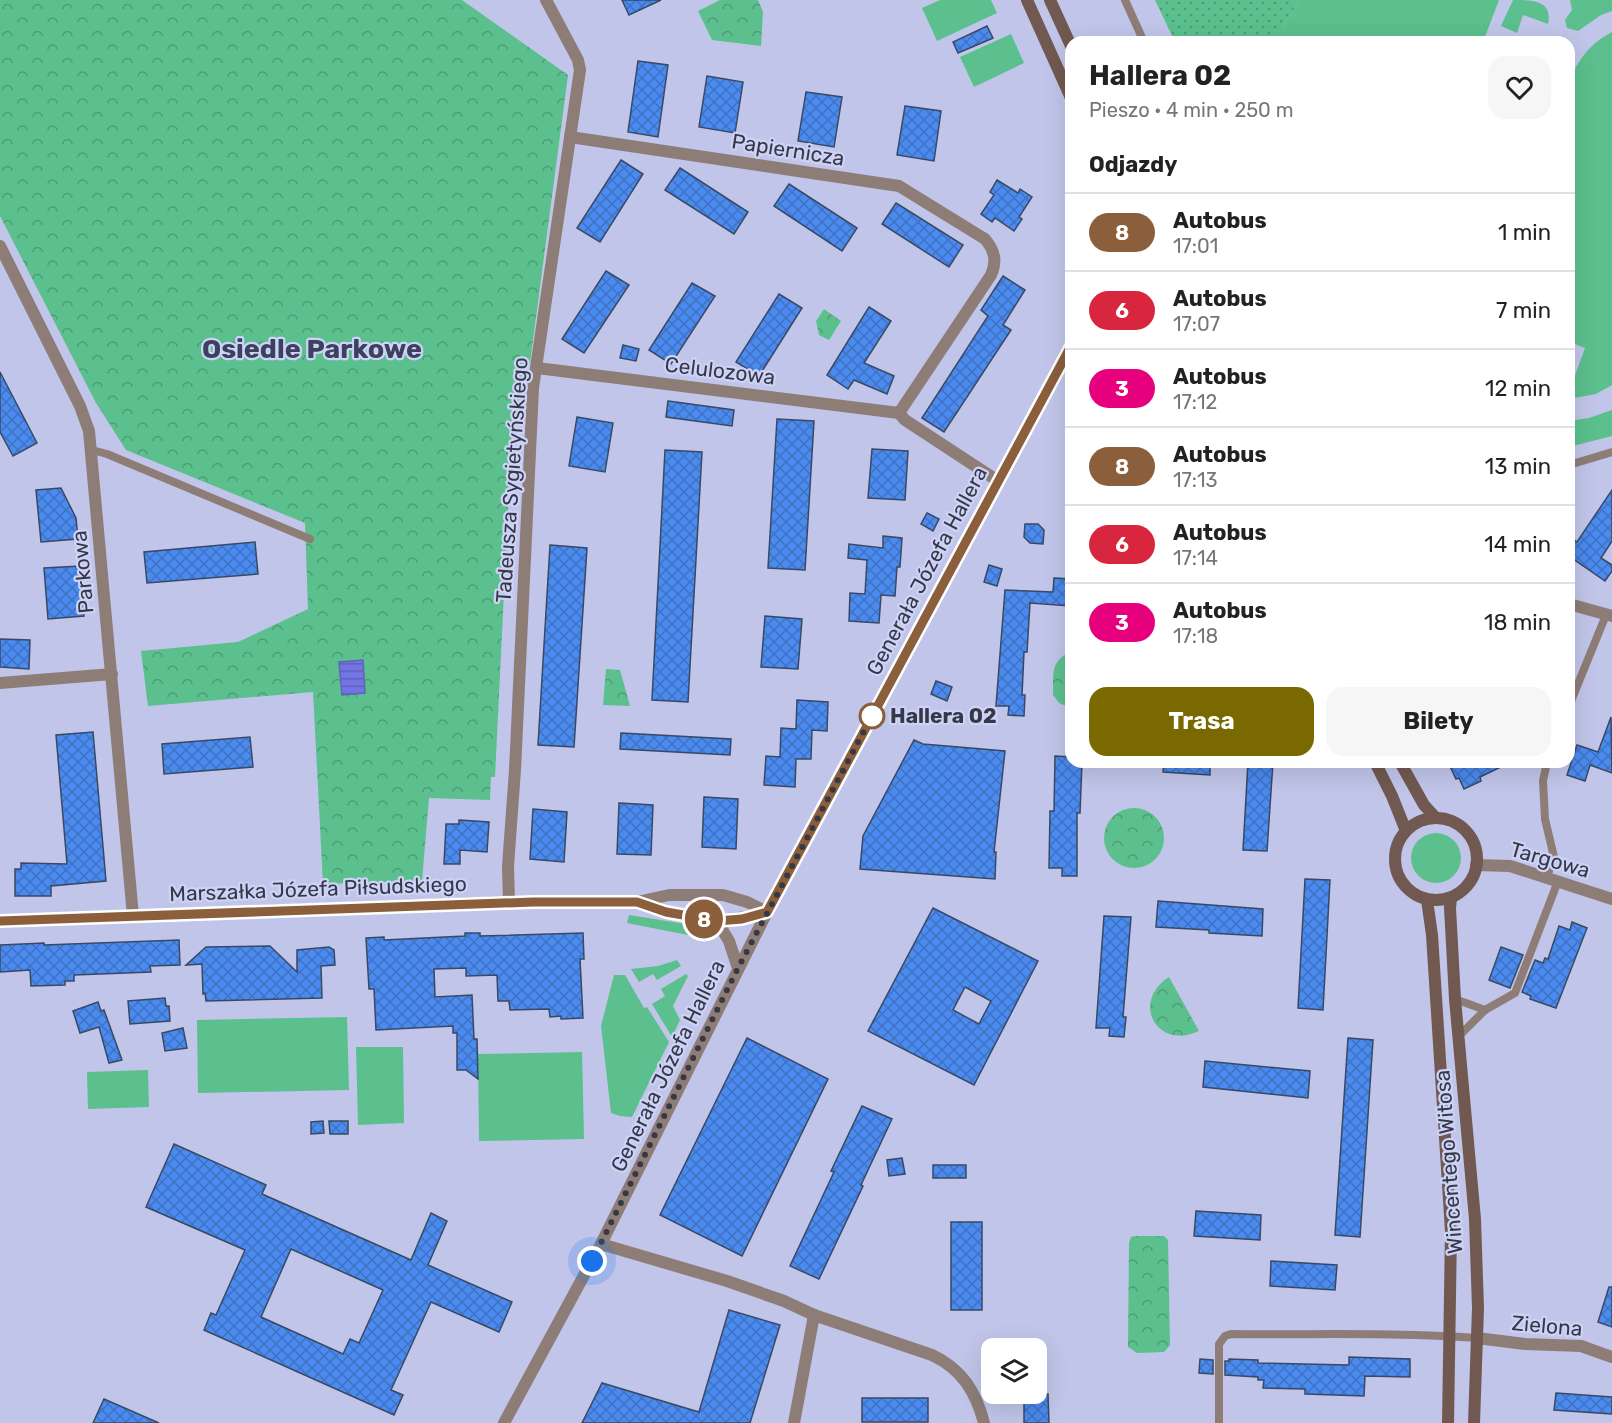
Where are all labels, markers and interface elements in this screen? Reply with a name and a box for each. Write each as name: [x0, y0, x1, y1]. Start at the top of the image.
button: heart: [1488, 56, 1551, 119]
text: Hallera 02: [1089, 59, 1231, 92]
text: Pieszo · 4 min · 250 m: [1089, 98, 1293, 122]
street label: Papiernicza: [730, 128, 846, 171]
text: Odjazdy: [1089, 151, 1177, 178]
text: Autobus: [1173, 207, 1267, 234]
text: 1 min: [1498, 219, 1551, 246]
text: 8: [1115, 220, 1129, 245]
text: 17:01: [1173, 234, 1218, 258]
text: Autobus: [1173, 285, 1267, 312]
text: 7 min: [1496, 297, 1551, 324]
text: 6: [1115, 298, 1129, 323]
text: 17:07: [1173, 312, 1220, 336]
district label: Osiedle Parkowe: [202, 333, 422, 365]
street label: Celulozowa: [663, 351, 777, 390]
street label: Tadeusza Sygietyńskiego: [490, 356, 533, 604]
text: Autobus: [1173, 363, 1267, 390]
text: 12 min: [1485, 375, 1551, 402]
text: 3: [1115, 376, 1129, 401]
text: 17:12: [1173, 390, 1217, 414]
text: Autobus: [1173, 441, 1267, 468]
text: 13 min: [1485, 453, 1551, 480]
text: 8: [1115, 454, 1129, 479]
street label: Generała Józefa Hallera: [861, 462, 992, 679]
text: 17:13: [1173, 468, 1218, 492]
text: Autobus: [1173, 519, 1267, 546]
street label: Parkowa: [66, 530, 99, 615]
text: 14 min: [1484, 531, 1551, 558]
text: 6: [1115, 532, 1129, 557]
text: 17:14: [1173, 546, 1218, 570]
text: Autobus: [1173, 597, 1267, 624]
text: 18 min: [1484, 609, 1551, 636]
text: 3: [1115, 610, 1129, 635]
text: 17:18: [1173, 624, 1218, 648]
button: Trasa: [1089, 687, 1314, 756]
button: Bilety: [1326, 687, 1551, 756]
marker: Hallera 02: [859, 703, 885, 729]
place label: Hallera 02: [890, 703, 997, 728]
street label: Targowa: [1507, 836, 1593, 883]
street label: Marszałka Józefa Piłsudskiego: [169, 871, 467, 906]
line badge: 8: [684, 900, 724, 938]
text: 8: [697, 907, 711, 932]
street label: Generała Józefa Hallera: [605, 956, 730, 1176]
street label: Wincentego Witosa: [1430, 1069, 1467, 1255]
your location: [577, 1246, 607, 1276]
street label: Zielona: [1511, 1310, 1583, 1341]
map controls: [981, 1338, 1047, 1404]
button: layers: [981, 1338, 1047, 1404]

